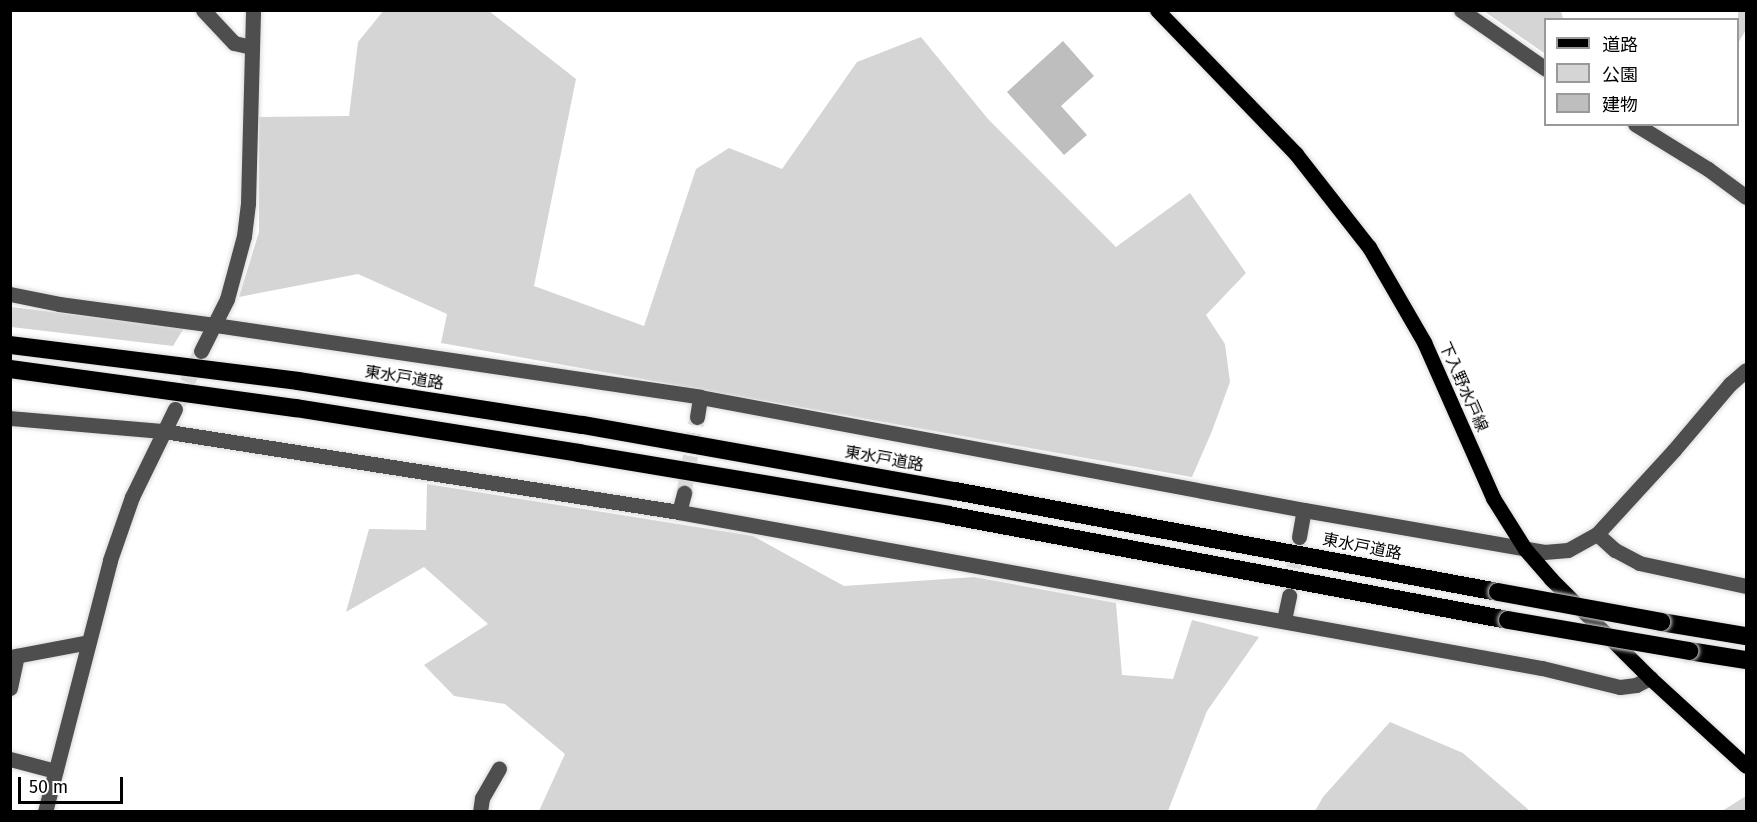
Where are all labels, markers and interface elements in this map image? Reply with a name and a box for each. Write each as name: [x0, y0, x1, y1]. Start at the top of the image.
legend: [1544, 18, 1739, 126]
text: 道路: [1602, 34, 1638, 56]
text: 公園: [1602, 64, 1638, 86]
text: 建物: [1602, 94, 1638, 116]
street label: 下入野水戸線: [1435, 339, 1491, 435]
street label: 東水戸道路: [363, 362, 445, 394]
street label: 東水戸道路: [843, 443, 925, 475]
street label: 東水戸道路: [1321, 530, 1403, 564]
scale bar: [21, 765, 126, 803]
text: 50 m: [29, 776, 68, 798]

